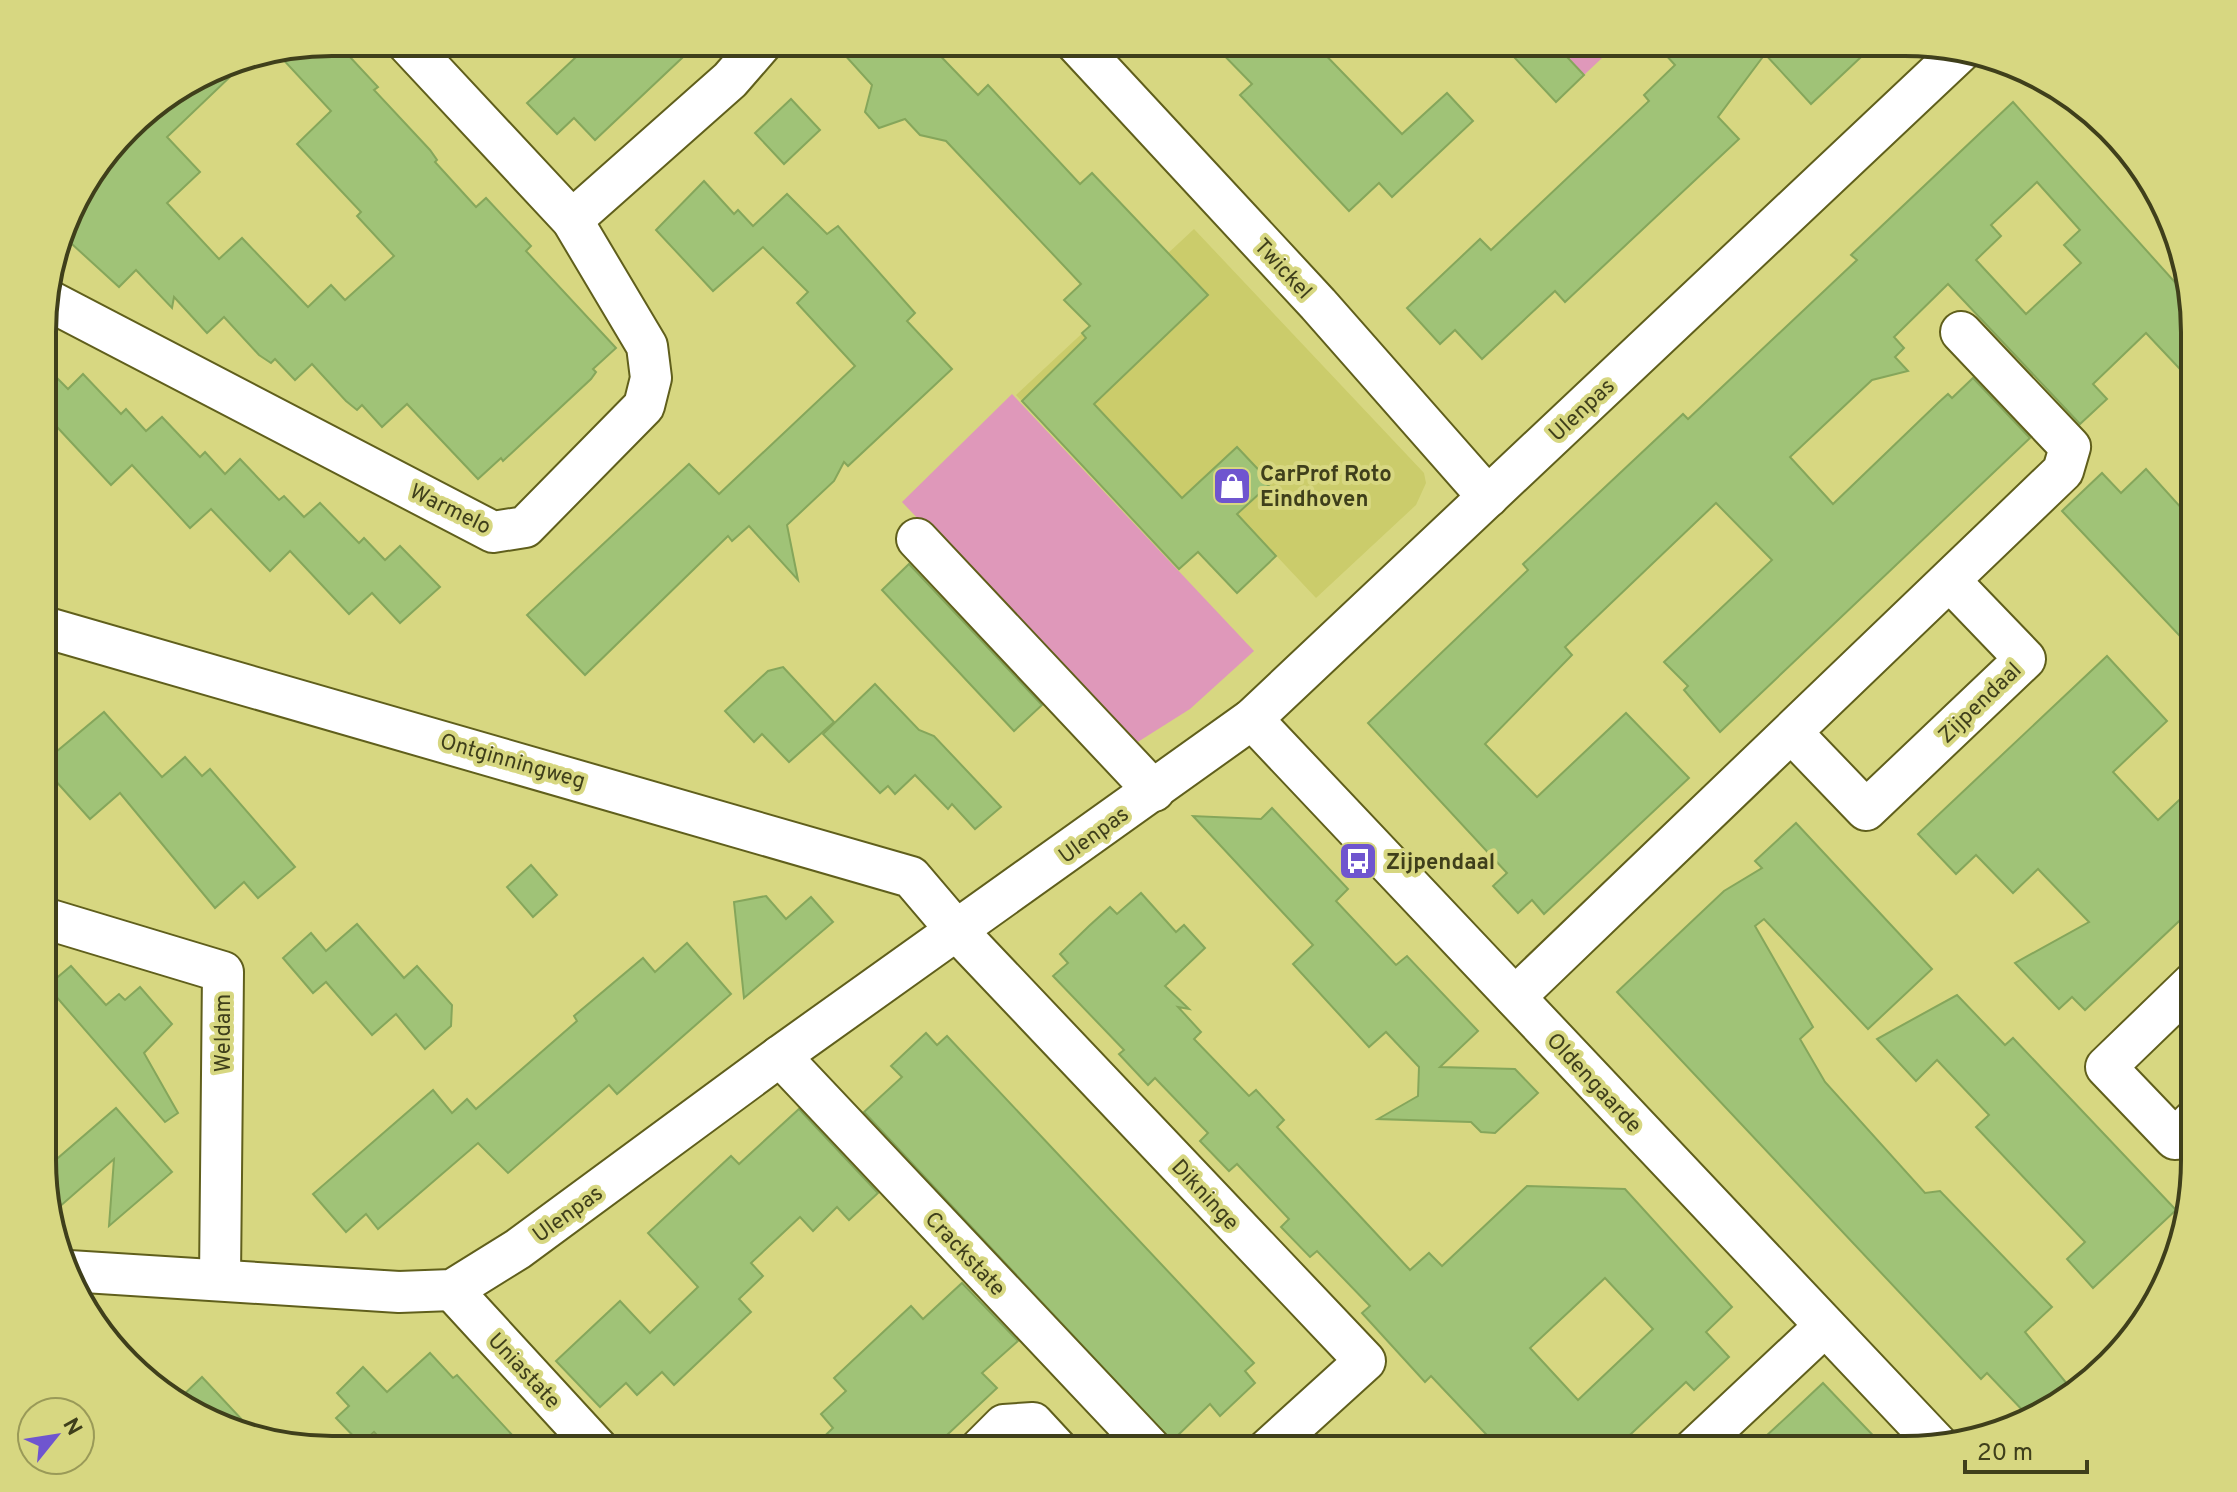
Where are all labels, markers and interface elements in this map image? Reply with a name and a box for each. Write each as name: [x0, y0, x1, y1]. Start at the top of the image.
street label: Twickel: [1247, 234, 1317, 306]
street label: Ulenpas: [1544, 374, 1621, 448]
place label: CarProf Roto Eindhoven: [1260, 462, 1392, 514]
shop icon: CarProf Roto Eindhoven: [1211, 465, 1253, 507]
street label: Warmelo: [405, 479, 495, 541]
street label: Zijpendaal: [1934, 658, 2028, 750]
street label: Ontginningweg: [436, 729, 588, 796]
street label: Ulenpas: [1054, 802, 1135, 871]
bus stop icon: Zijpendaal: [1337, 840, 1379, 882]
place label: Zijpendaal: [1386, 850, 1495, 877]
street label: Weldam: [211, 994, 238, 1072]
street label: Oldengaarde: [1540, 1028, 1646, 1139]
street label: Dikninge: [1165, 1155, 1244, 1237]
street label: Ulenpas: [528, 1181, 609, 1250]
street label: Crackstate: [918, 1207, 1010, 1303]
street label: Uniastate: [481, 1328, 565, 1415]
north arrow: [16, 1396, 96, 1476]
text: N: [56, 1414, 87, 1441]
scale bar: [1965, 1424, 2087, 1474]
text: 20 m: [1977, 1439, 2033, 1469]

